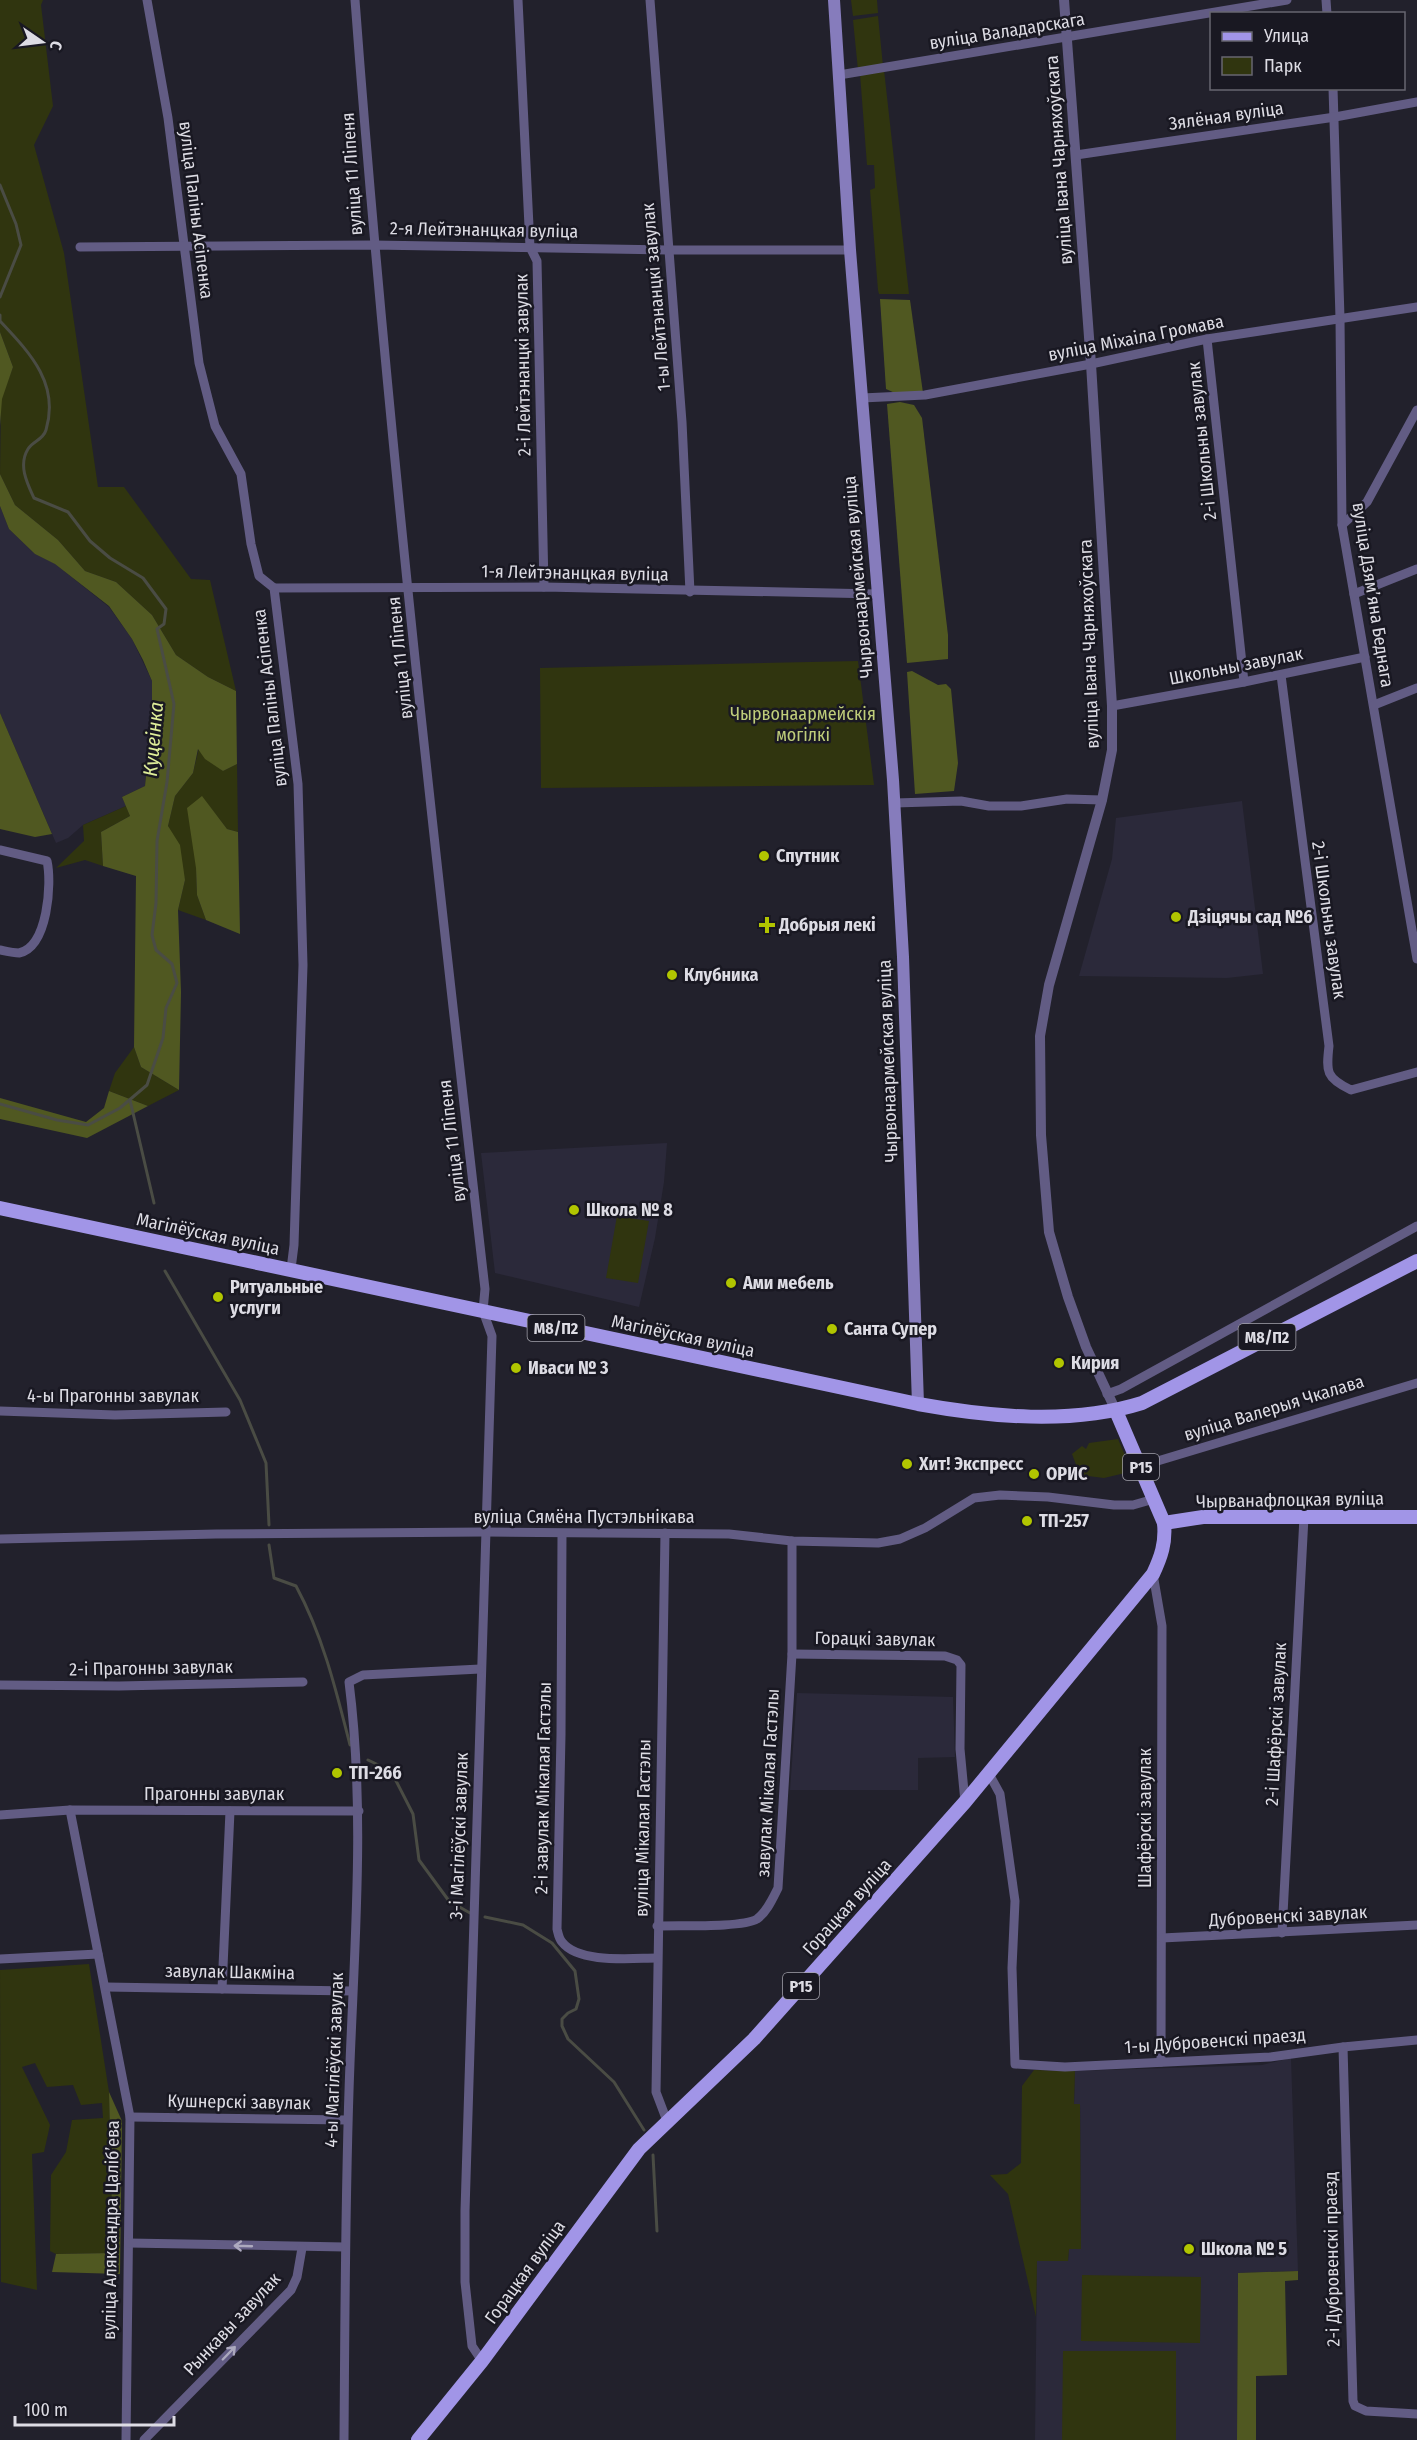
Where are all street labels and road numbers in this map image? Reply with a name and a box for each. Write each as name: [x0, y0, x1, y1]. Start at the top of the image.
street label: вуліца Валадарскага: [928, 8, 1086, 54]
street label: вуліца Івана Чарняхоўскага: [1041, 54, 1077, 265]
street label: Зялёная вуліца: [1167, 97, 1285, 135]
street label: вуліца 11 Ліпеня: [337, 112, 367, 236]
street label: вуліца Паліны Асіпенка: [174, 120, 218, 300]
street label: 1-ы Лейтэнанцкі завулак: [637, 202, 675, 392]
street label: 2-я Лейтэнанцкая вуліца: [390, 217, 578, 243]
street label: 2-і Лейтэнанцкі завулак: [510, 273, 536, 456]
street label: вуліца Міхаіла Громава: [1046, 310, 1226, 366]
street label: 2-і Школьны завулак: [1183, 360, 1221, 521]
street label: Чырвонаармейская вуліца: [838, 475, 878, 679]
street label: вуліца Дзямʼяна Беднага: [1348, 501, 1399, 689]
street label: вуліца Івана Чарняхоўскага: [1074, 539, 1104, 749]
street label: 1-я Лейтэнанцкая вуліца: [481, 560, 669, 586]
street label: вуліца 11 Ліпеня: [383, 596, 417, 720]
street label: вуліца Паліны Асіпенка: [248, 608, 292, 788]
street label: Школьны завулак: [1167, 642, 1305, 690]
street label: 2-і Школьны завулак: [1307, 840, 1351, 1001]
street label: Чырвонаармейская вуліца: [873, 959, 903, 1163]
street label: вуліца 11 Ліпеня: [434, 1079, 470, 1203]
street label: Магілёўская вуліца: [134, 1208, 282, 1260]
street label: Магілёўская вуліца: [609, 1310, 757, 1362]
road number: М8/П2: [528, 1315, 584, 1341]
road number: М8/П2: [1238, 1324, 1296, 1350]
street label: вуліца Валерыя Чкалава: [1181, 1370, 1367, 1446]
street label: 4-ы Прагонны завулак: [27, 1385, 199, 1407]
road number: Р15: [1123, 1454, 1159, 1480]
street label: Чырванафлоцкая вуліца: [1196, 1487, 1384, 1513]
street label: вуліца Сямёна Пустэльнікава: [473, 1506, 695, 1528]
street label: Горацкі завулак: [814, 1627, 936, 1651]
street label: 2-і Шафёрскі завулак: [1261, 1641, 1291, 1806]
street label: 2-і Прагонны завулак: [69, 1656, 234, 1680]
street label: 2-і завулак Мікалая Гастэлы: [530, 1682, 556, 1894]
street label: завулак Мікалая Гастэлы: [752, 1688, 784, 1878]
street label: вуліца Мікалая Гастэлы: [630, 1739, 656, 1917]
street label: Шафёрскі завулак: [1134, 1747, 1156, 1888]
street label: 3-і Магілёўскі завулак: [445, 1751, 473, 1920]
street label: Прагонны завулак: [144, 1783, 285, 1805]
street label: Горацкая вуліца: [798, 1854, 896, 1960]
street label: Дубровенскі завулак: [1207, 1901, 1368, 1931]
street label: завулак Шакміна: [165, 1960, 295, 1984]
street label: 4-ы Магілёўскі завулак: [320, 1971, 348, 2148]
road number: Р15: [783, 1973, 819, 1999]
street label: 1-ы Дубровенскі праезд: [1124, 2024, 1306, 2058]
street label: Кушнерскі завулак: [167, 2090, 311, 2114]
street label: вуліца Аляксандра Цалібʼева: [98, 2120, 124, 2340]
street label: 2-і Дубровенскі праезд: [1319, 2171, 1345, 2347]
street label: Горацкая вуліца: [480, 2216, 570, 2328]
street label: Рынкавы завулак: [179, 2268, 286, 2380]

